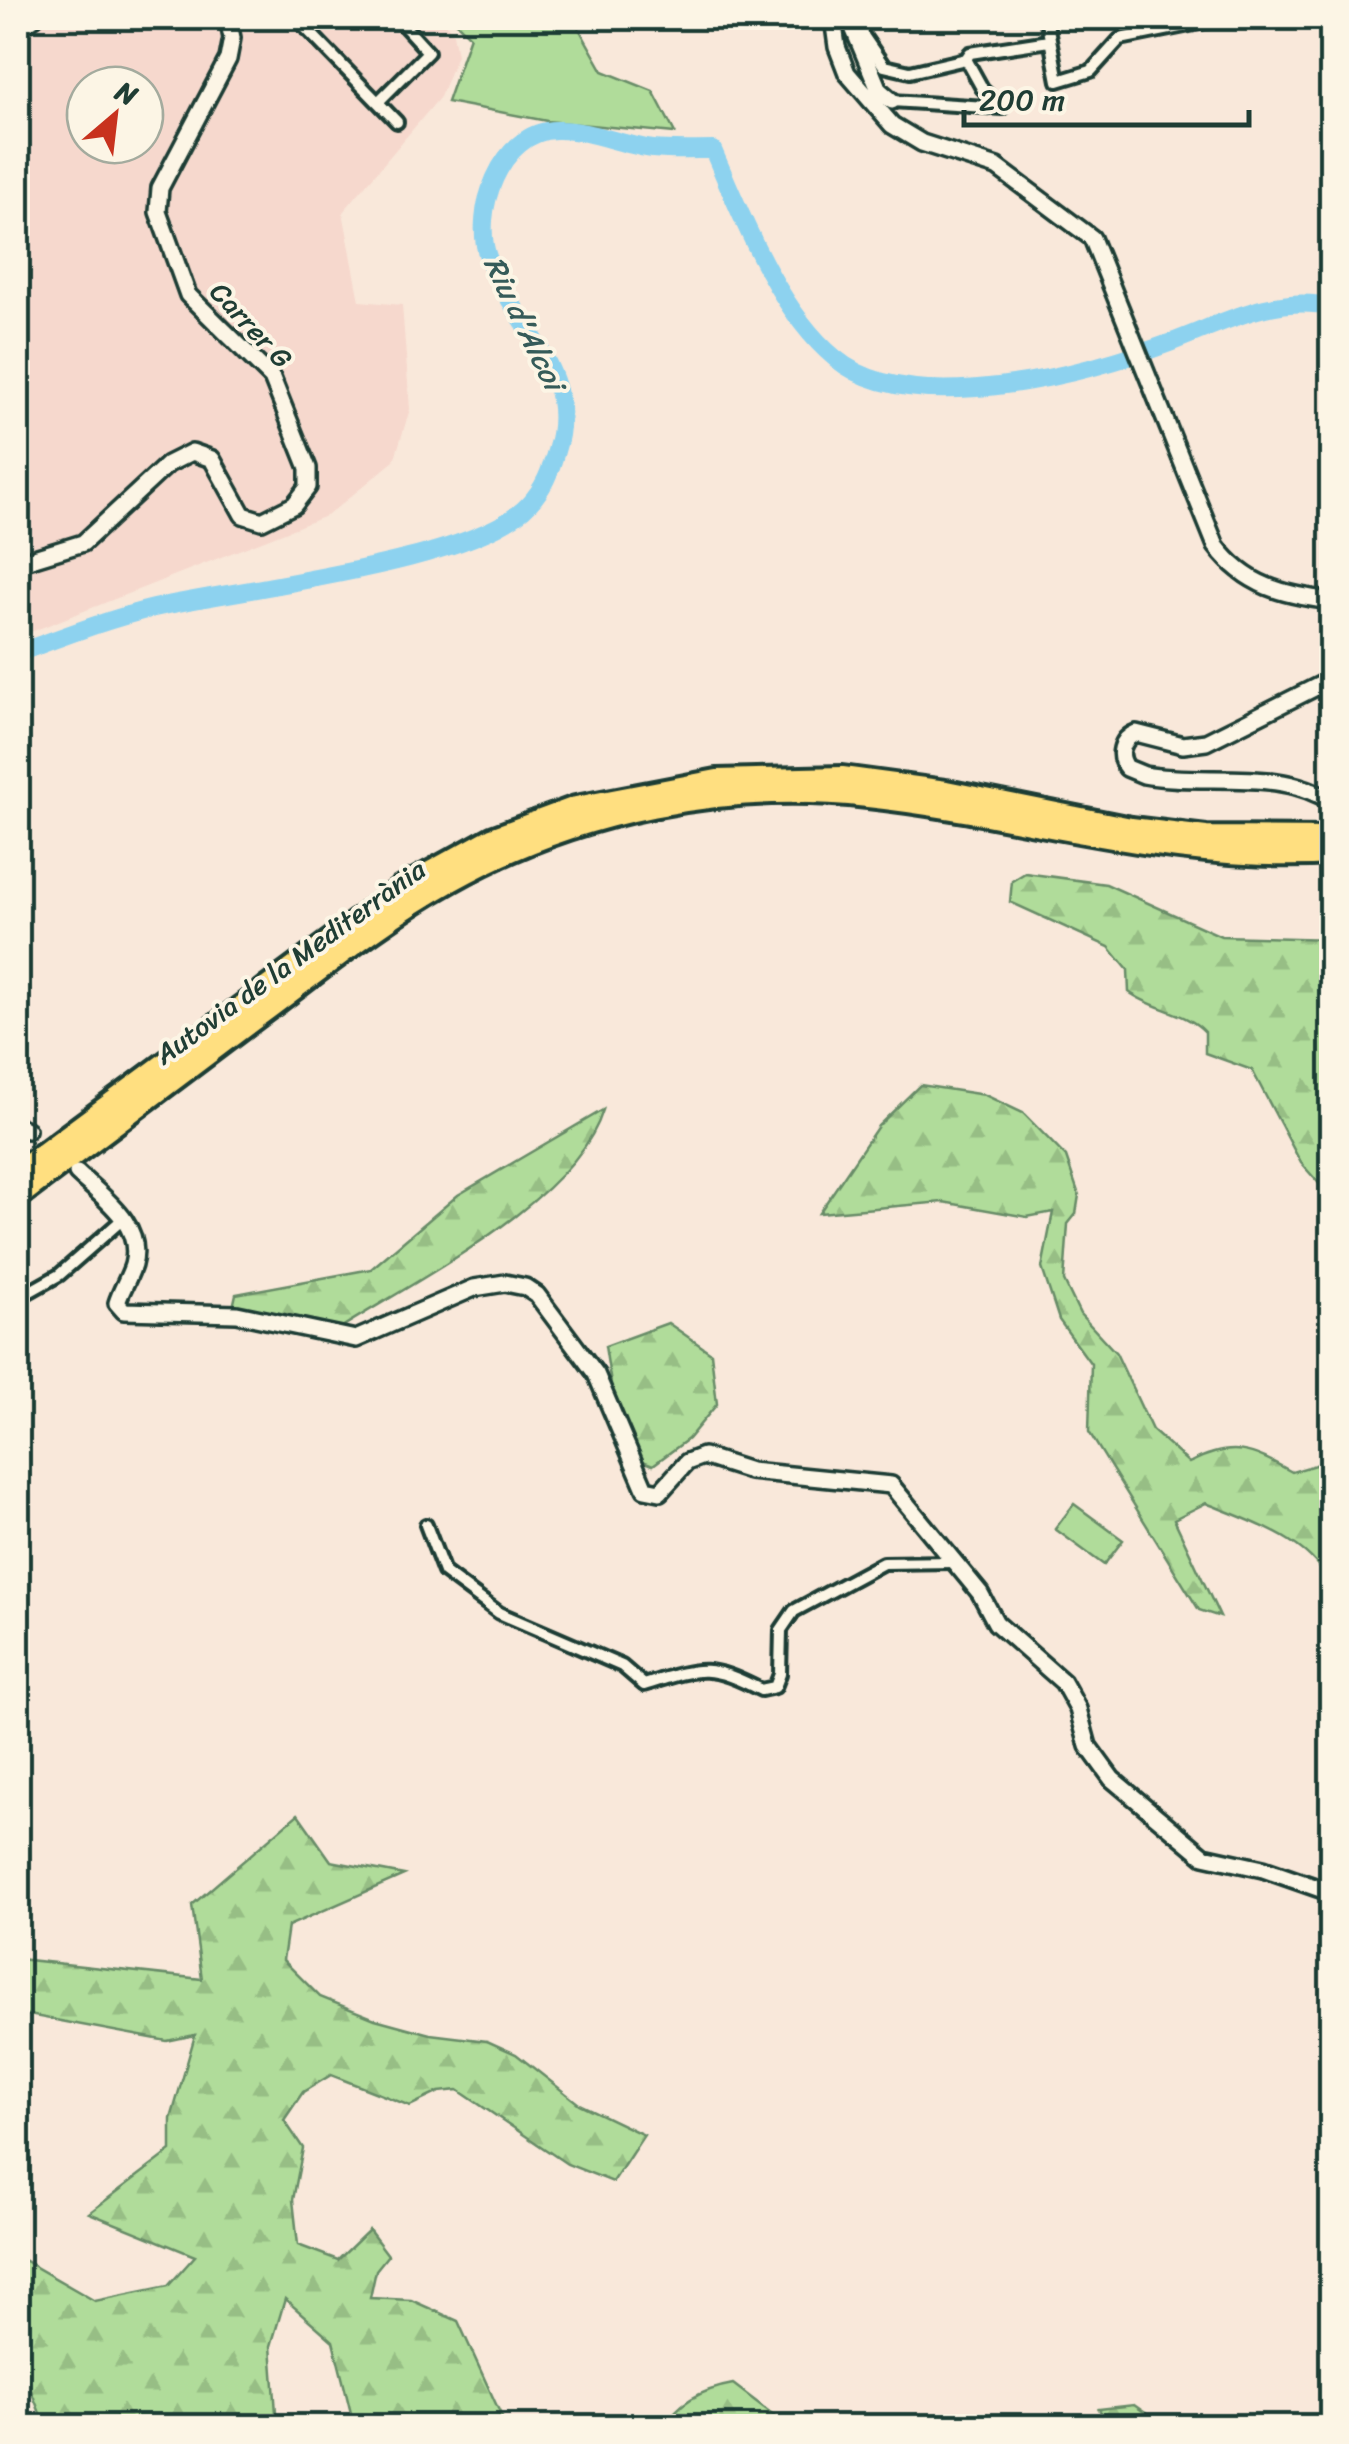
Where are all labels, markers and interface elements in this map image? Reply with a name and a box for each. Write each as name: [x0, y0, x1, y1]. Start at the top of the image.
north arrow: [65, 65, 165, 165]
scale bar: [964, 65, 1249, 127]
text: N: [106, 67, 147, 120]
text: 200 m: [979, 73, 1065, 127]
water label: Riu d'Alcoi: [468, 246, 582, 405]
street label: Carrer G: [197, 270, 305, 381]
street label: Autovia de la Mediterrània: [143, 846, 437, 1078]

